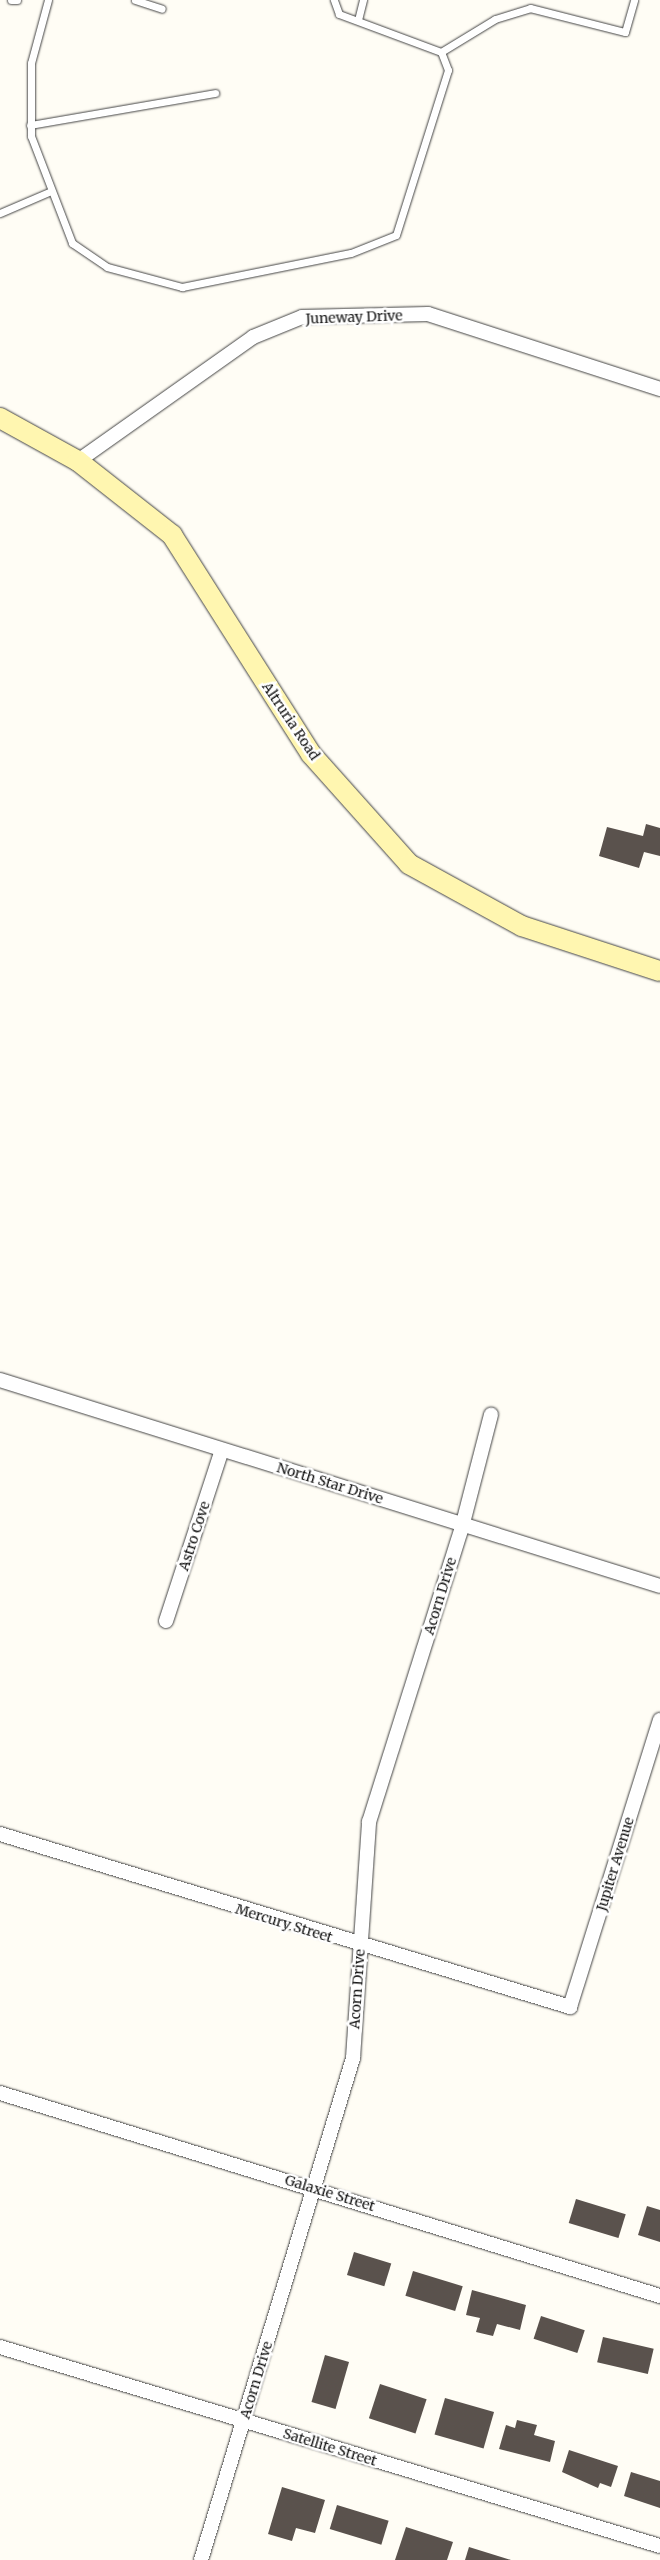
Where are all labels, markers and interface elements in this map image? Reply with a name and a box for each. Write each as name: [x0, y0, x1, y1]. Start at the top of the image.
street label: Juneway Drive: [305, 307, 403, 327]
street label: Altruria Road: [259, 679, 323, 763]
street label: North Star Drive: [275, 1459, 385, 1507]
street label: Astro Cove: [175, 1499, 213, 1573]
street label: Acorn Drive: [420, 1555, 460, 1637]
street label: Jupiter Avenue: [593, 1815, 637, 1913]
street label: Mercury Street: [233, 1900, 335, 1946]
street label: Acorn Drive: [346, 1948, 368, 2030]
street label: Galaxie Street: [283, 2171, 377, 2215]
street label: Acorn Drive: [236, 2339, 276, 2421]
street label: Satellite Street: [281, 2425, 379, 2469]

